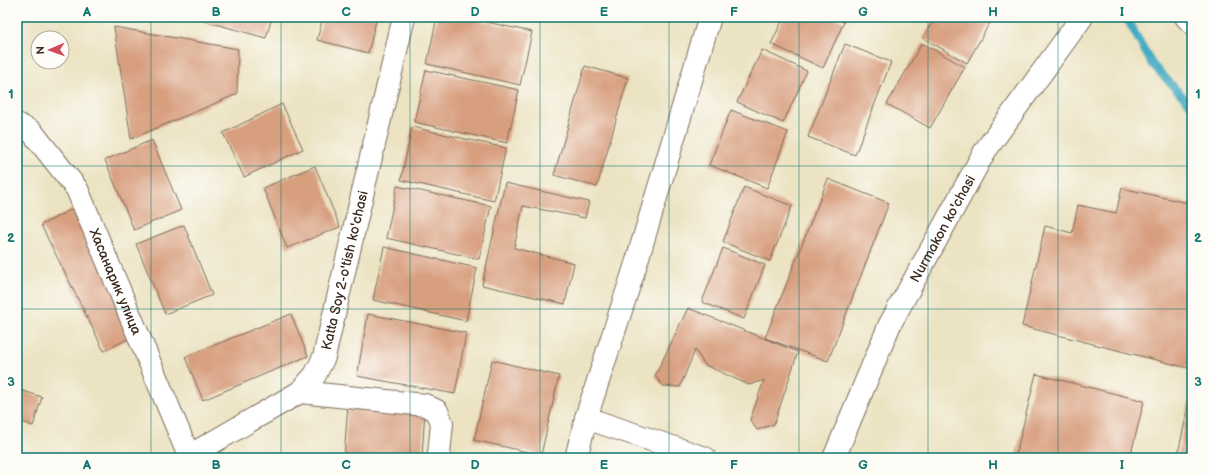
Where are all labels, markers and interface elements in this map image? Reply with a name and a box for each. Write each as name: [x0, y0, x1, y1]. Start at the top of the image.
text: A: [82, 4, 91, 20]
text: B: [211, 4, 221, 20]
text: C: [341, 4, 351, 20]
text: D: [470, 4, 480, 20]
text: E: [600, 4, 609, 20]
text: F: [730, 4, 738, 20]
text: G: [858, 4, 868, 20]
text: H: [988, 4, 998, 20]
text: I: [1120, 4, 1124, 20]
north arrow: [30, 30, 70, 70]
text: N: [34, 46, 47, 55]
text: 1: [8, 86, 14, 102]
text: 1: [1195, 86, 1201, 102]
street label: Nurmakon ko'chasi: [906, 172, 979, 285]
street label: Katta Soy 2-o'tish ko'chasi: [317, 189, 371, 352]
street label: Хасанарик улица: [86, 226, 146, 338]
text: 2: [7, 230, 15, 246]
text: 2: [1194, 230, 1202, 246]
text: 3: [7, 374, 15, 390]
text: 3: [1194, 374, 1202, 390]
text: A: [82, 457, 91, 473]
text: B: [211, 457, 221, 473]
text: C: [341, 457, 351, 473]
text: D: [470, 457, 480, 473]
text: E: [600, 457, 609, 473]
text: F: [730, 457, 738, 473]
text: G: [858, 457, 868, 473]
text: H: [988, 457, 998, 473]
text: I: [1120, 457, 1124, 473]

